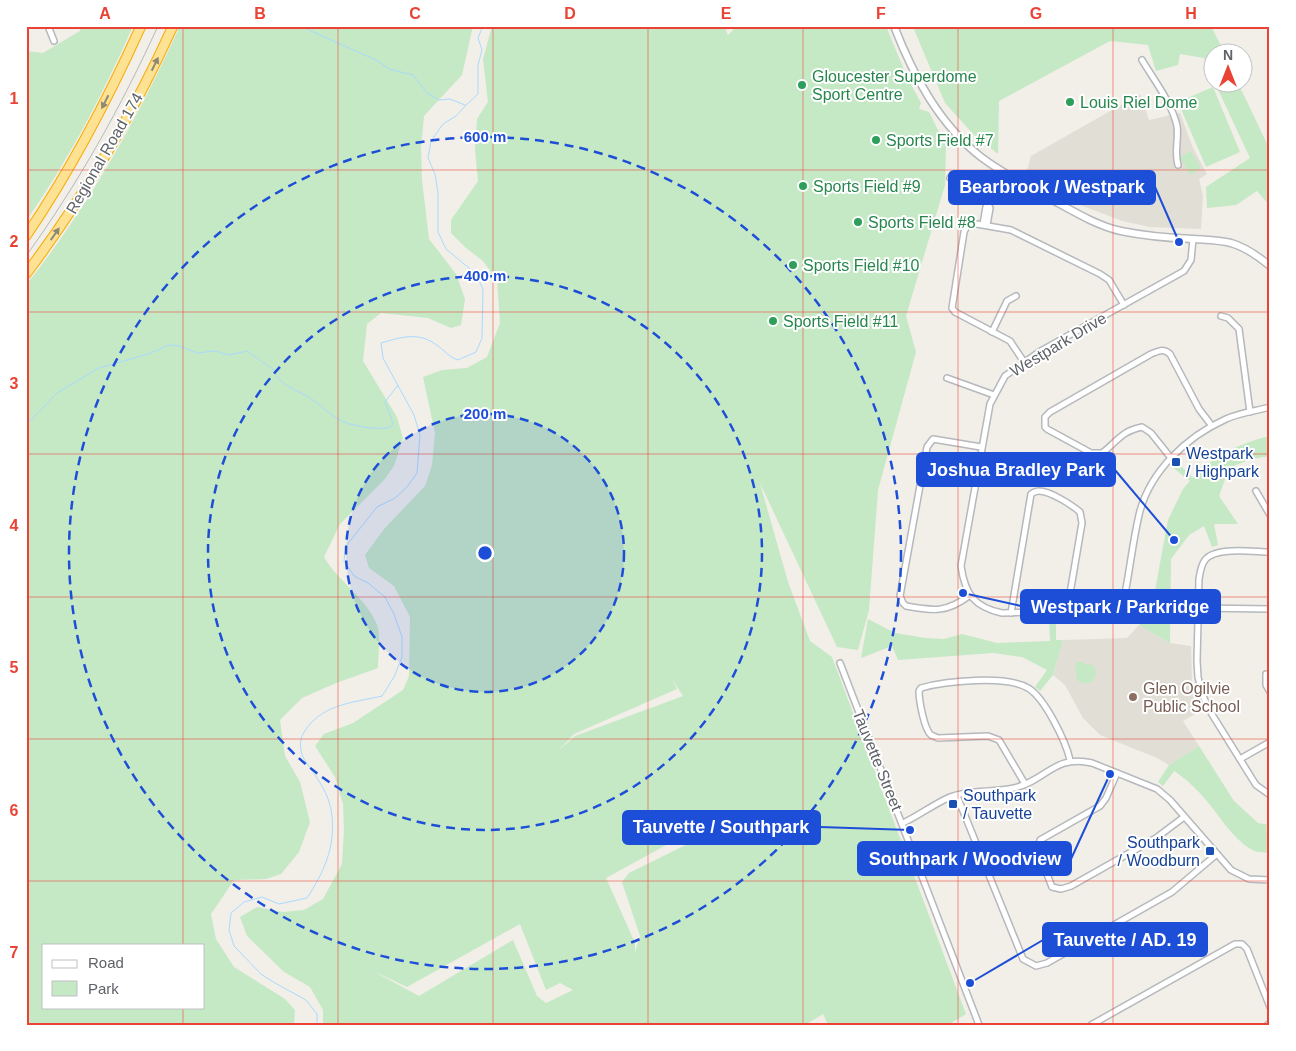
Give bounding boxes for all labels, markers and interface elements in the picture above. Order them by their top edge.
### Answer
text: A [99,5,111,22]
text: B [254,5,266,22]
text: C [409,5,421,22]
text: D [564,5,576,22]
text: E [721,5,732,22]
text: F [876,5,886,22]
text: G [1030,5,1042,22]
text: H [1185,5,1197,22]
north arrow [1204,42,1254,92]
text: N [1223,47,1233,63]
one-way arrow [151,57,159,71]
place label: Gloucester Superdome Sport Centre [812,68,977,103]
marker: Gloucester Superdome Sport Centre [796,79,808,91]
text: 1 [10,90,19,107]
street label: Regional Road 174 [63,90,146,217]
place label: Louis Riel Dome [1080,94,1197,111]
one-way arrow [101,95,109,109]
marker: Louis Riel Dome [1064,96,1076,108]
text: 600 m [464,128,506,145]
place label: Sports Field #7 [886,132,994,149]
marker: Sports Field #7 [870,134,882,146]
callout: Bearbrook / Westpark [949,171,1155,204]
text: Bearbrook / Westpark [959,177,1146,197]
place label: Sports Field #9 [813,178,921,195]
marker: Sports Field #9 [797,180,809,192]
place label: Sports Field #8 [868,214,976,231]
marker: Sports Field #8 [852,216,864,228]
one-way arrow [50,228,60,241]
text: 2 [10,233,19,250]
place label: Sports Field #10 [803,257,920,274]
marker: Sports Field #10 [787,259,799,271]
text: 400 m [464,267,506,284]
street label: Westpark Drive [1007,309,1109,380]
place label: Sports Field #11 [783,313,898,330]
marker: Sports Field #11 [767,315,779,327]
text: 3 [10,375,19,392]
text: 200 m [464,405,506,422]
place label: Westpark / Highpark [1186,445,1260,480]
callout: Joshua Bradley Park [917,453,1115,486]
marker: Westpark / Highpark [1170,456,1182,468]
text: Joshua Bradley Park [927,460,1106,480]
text: 4 [10,517,19,534]
centre of rings [476,544,494,562]
callout: Westpark / Parkridge [1021,590,1220,623]
text: Westpark / Parkridge [1031,597,1209,617]
text: 5 [10,659,19,676]
place label: Glen Ogilvie Public School [1143,680,1240,715]
marker: Glen Ogilvie Public School [1127,691,1139,703]
street label: Tauvette Street [849,707,906,814]
place label: Southpark / Tauvette [963,787,1037,822]
marker: Southpark / Tauvette [947,798,959,810]
text: 6 [10,802,19,819]
callout: Tauvette / Southpark [623,811,820,844]
text: Tauvette / Southpark [633,817,810,837]
place label: Southpark / Woodburn [1118,834,1201,869]
callout: Southpark / Woodview [858,842,1071,875]
marker: Southpark / Woodburn [1204,845,1216,857]
text: Southpark / Woodview [869,849,1062,869]
callout: Tauvette / AD. 19 [1043,923,1207,956]
text: Tauvette / AD. 19 [1053,930,1197,950]
text: 7 [10,944,19,961]
legend [42,944,205,1008]
text: Road [88,954,124,971]
text: Park [88,980,119,997]

